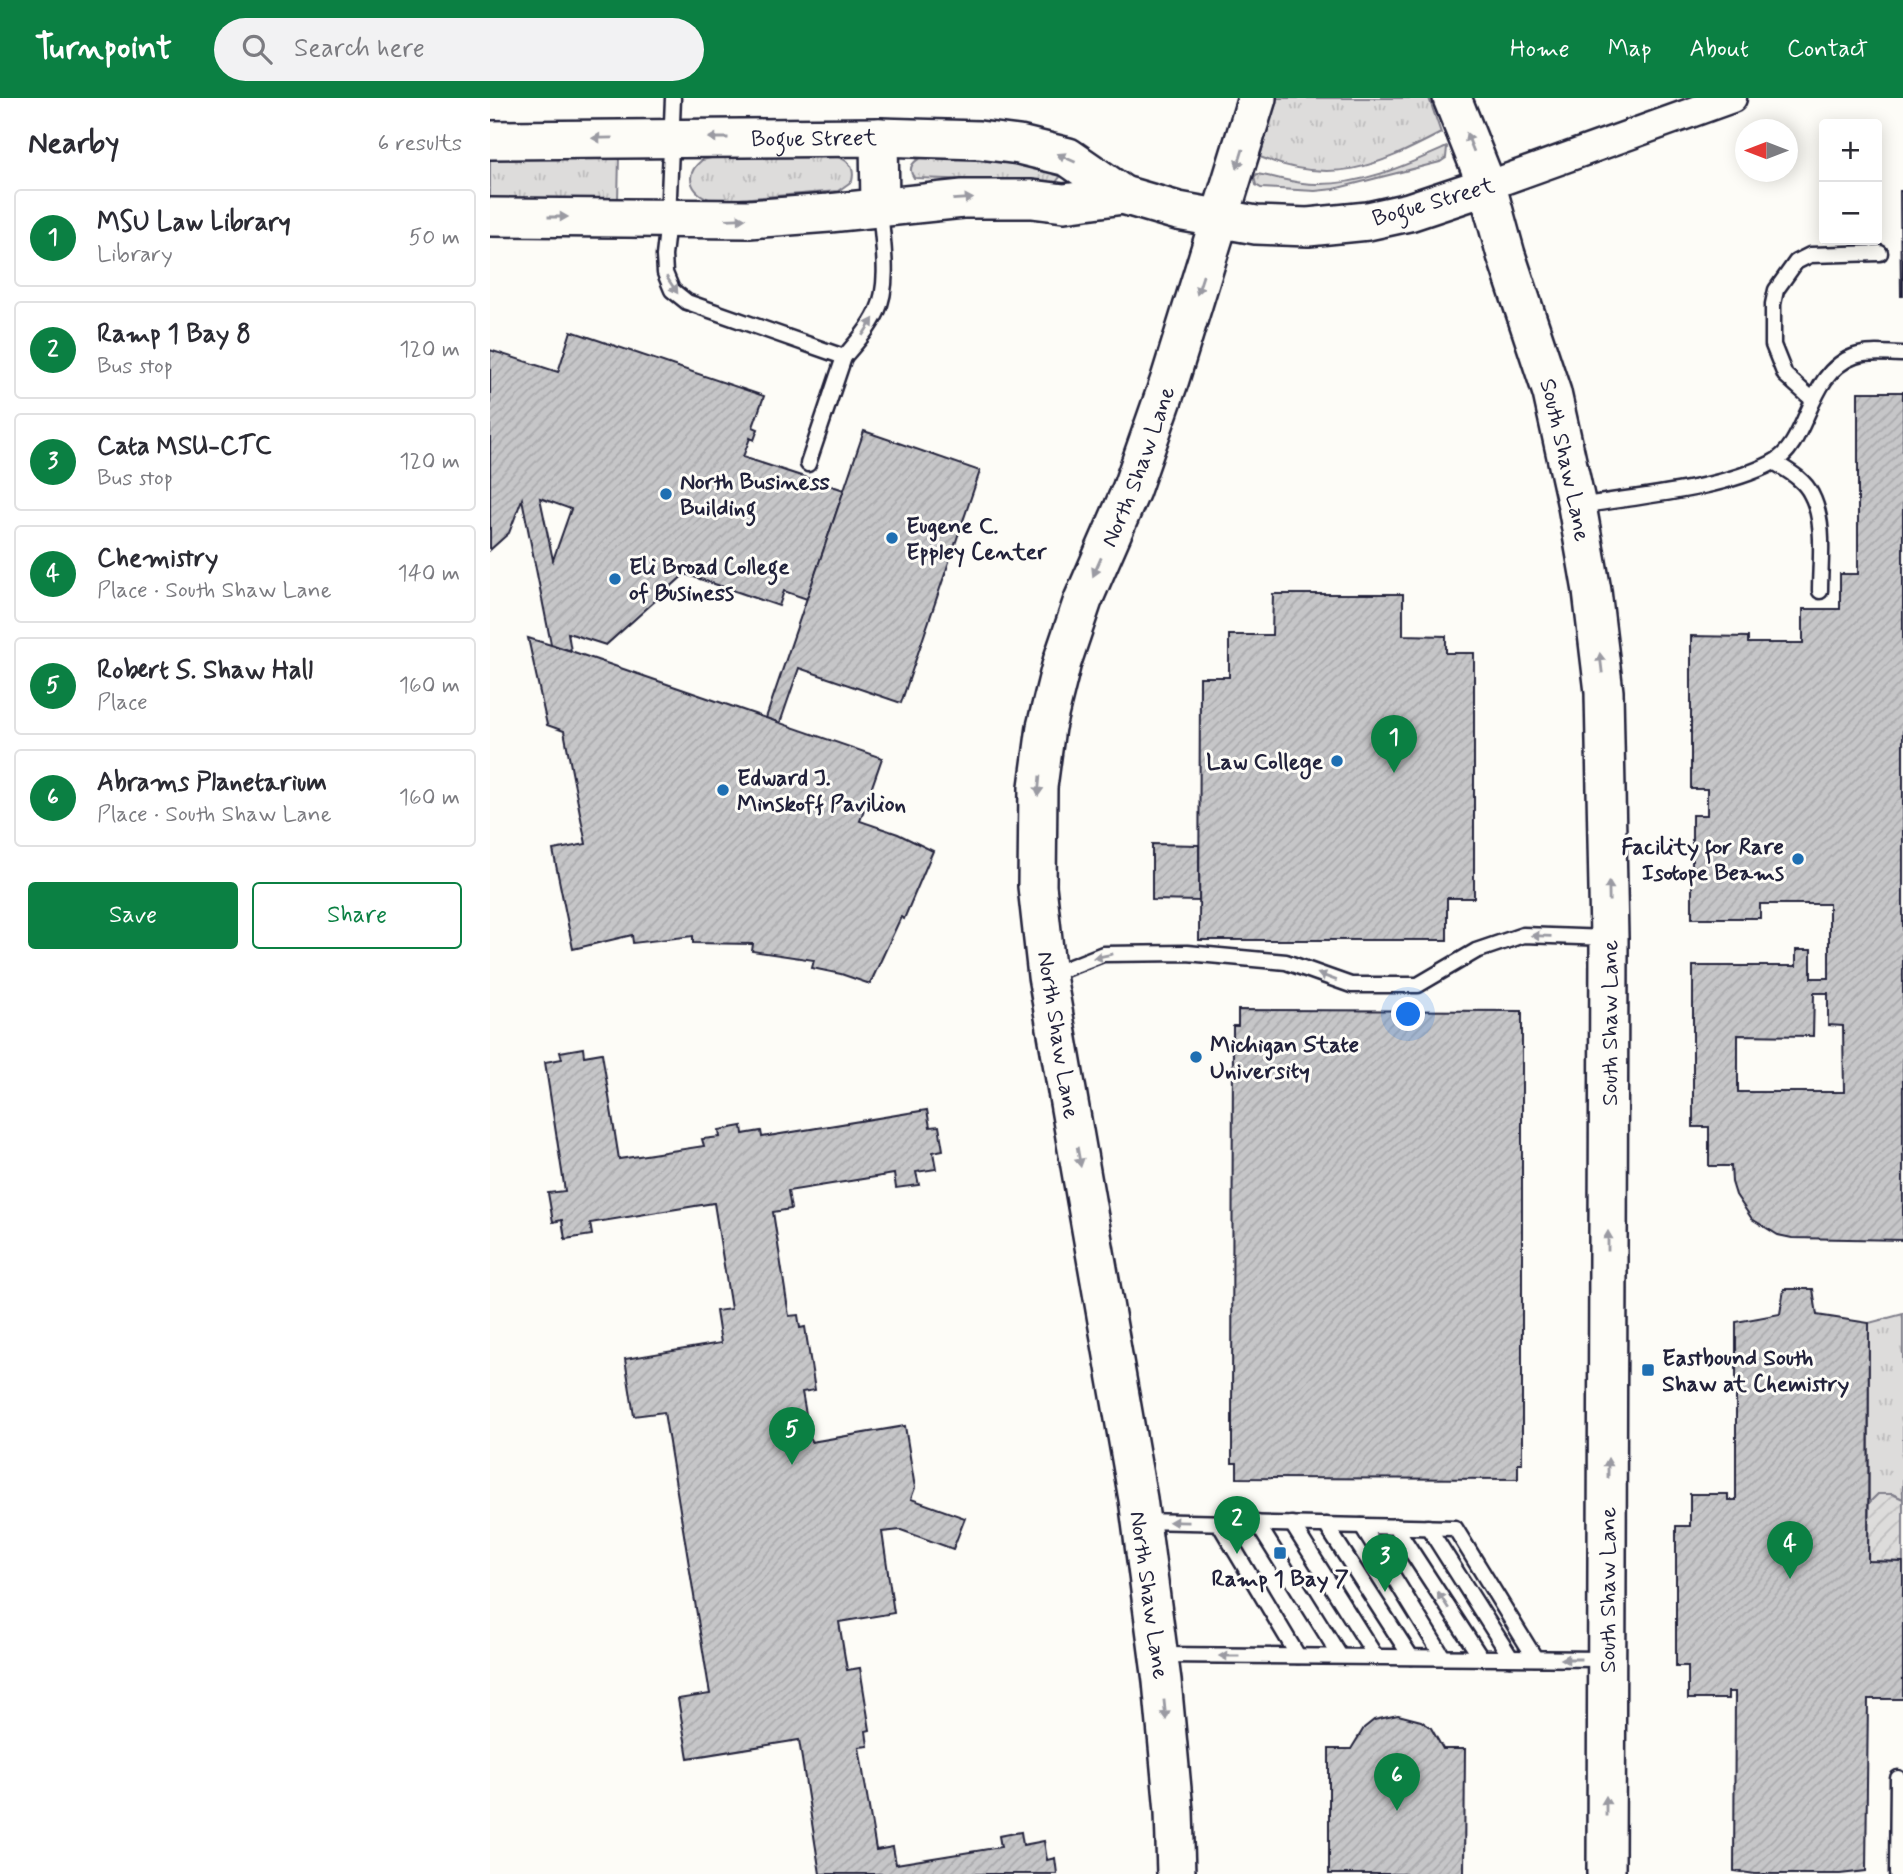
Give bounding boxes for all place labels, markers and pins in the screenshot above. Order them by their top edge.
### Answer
place label: North Business Building [680,468,831,527]
marker: North Business Building [658,486,674,502]
place label: Eugene C. Eppley Center [906,512,1048,568]
marker: Eugene C. Eppley Center [884,530,900,546]
place label: Eli Broad College of Business [629,553,790,609]
marker: Eli Broad College of Business [607,571,623,587]
pin: 1 [1371,715,1417,773]
place label: Law College [1206,748,1324,780]
marker: Law College [1329,753,1345,769]
place label: Edward J. Minskoff Pavilion [737,764,906,820]
marker: Edward J. Minskoff Pavilion [715,782,731,798]
place label: Facility for Rare Isotope Beams [1621,833,1784,889]
marker: Facility for Rare Isotope Beams [1790,851,1806,867]
place label: Michigan State University [1210,1031,1359,1087]
marker: Michigan State University [1188,1049,1204,1065]
place label: Eastbound South Shaw at Chemistry [1662,1344,1849,1400]
marker: Eastbound South Shaw at Chemistry [1640,1362,1656,1378]
pin: 5 [769,1407,815,1465]
pin: 2 [1214,1496,1260,1554]
pin: 4 [1767,1521,1813,1579]
pin: 3 [1362,1534,1408,1592]
marker: Ramp 1 Bay 7 [1272,1545,1288,1561]
place label: Ramp 1 Bay 7 [1211,1565,1349,1595]
pin: 6 [1374,1753,1420,1811]

